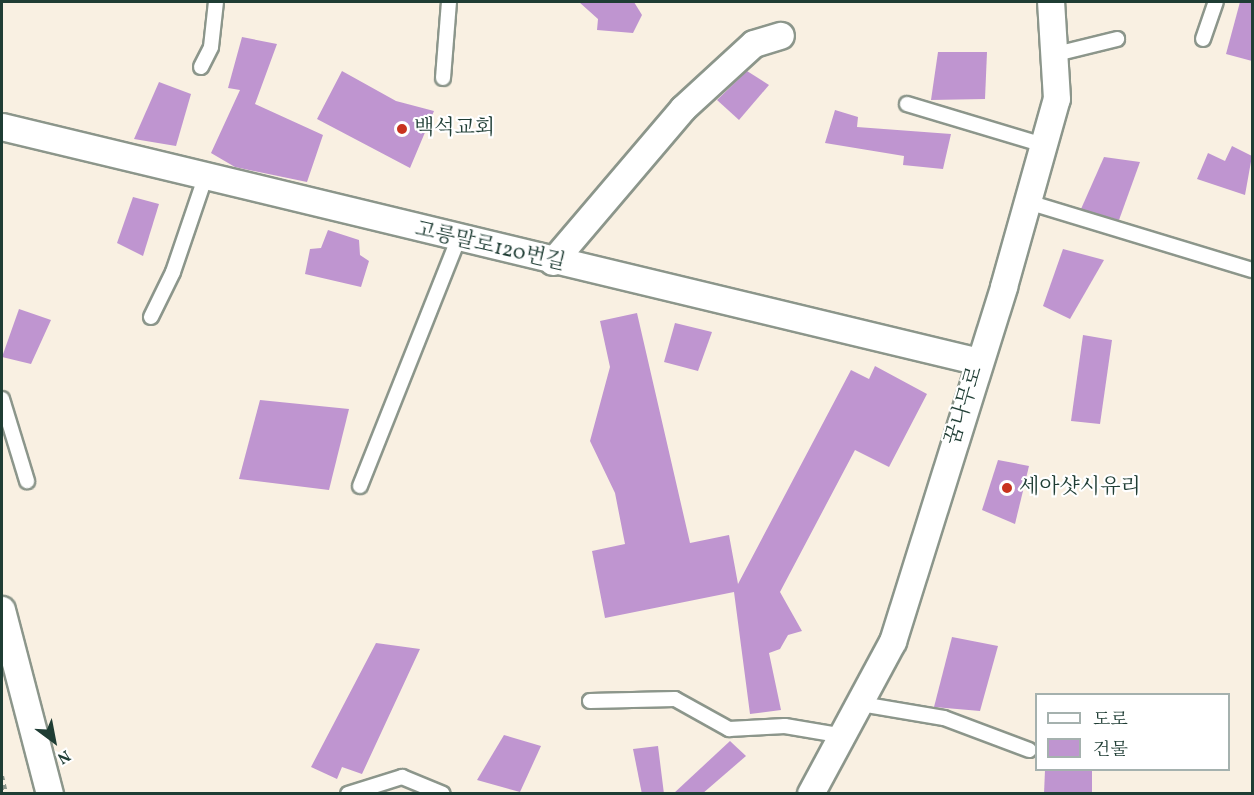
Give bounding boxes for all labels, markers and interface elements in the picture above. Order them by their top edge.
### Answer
place label: 백석교회 [414,116,495,142]
marker: 백석교회 [395,122,409,136]
street label: 고릉말로120번길 [412,217,568,277]
street label: 꿈나무로 [941,364,989,448]
place label: 세아샷시유리 [1019,475,1141,501]
marker: 세아샷시유리 [1000,481,1014,495]
legend [1035,693,1230,771]
text: 도로 [1093,708,1128,733]
north arrow [24,711,84,771]
text: 건물 [1093,738,1128,763]
text: N [53,744,74,769]

